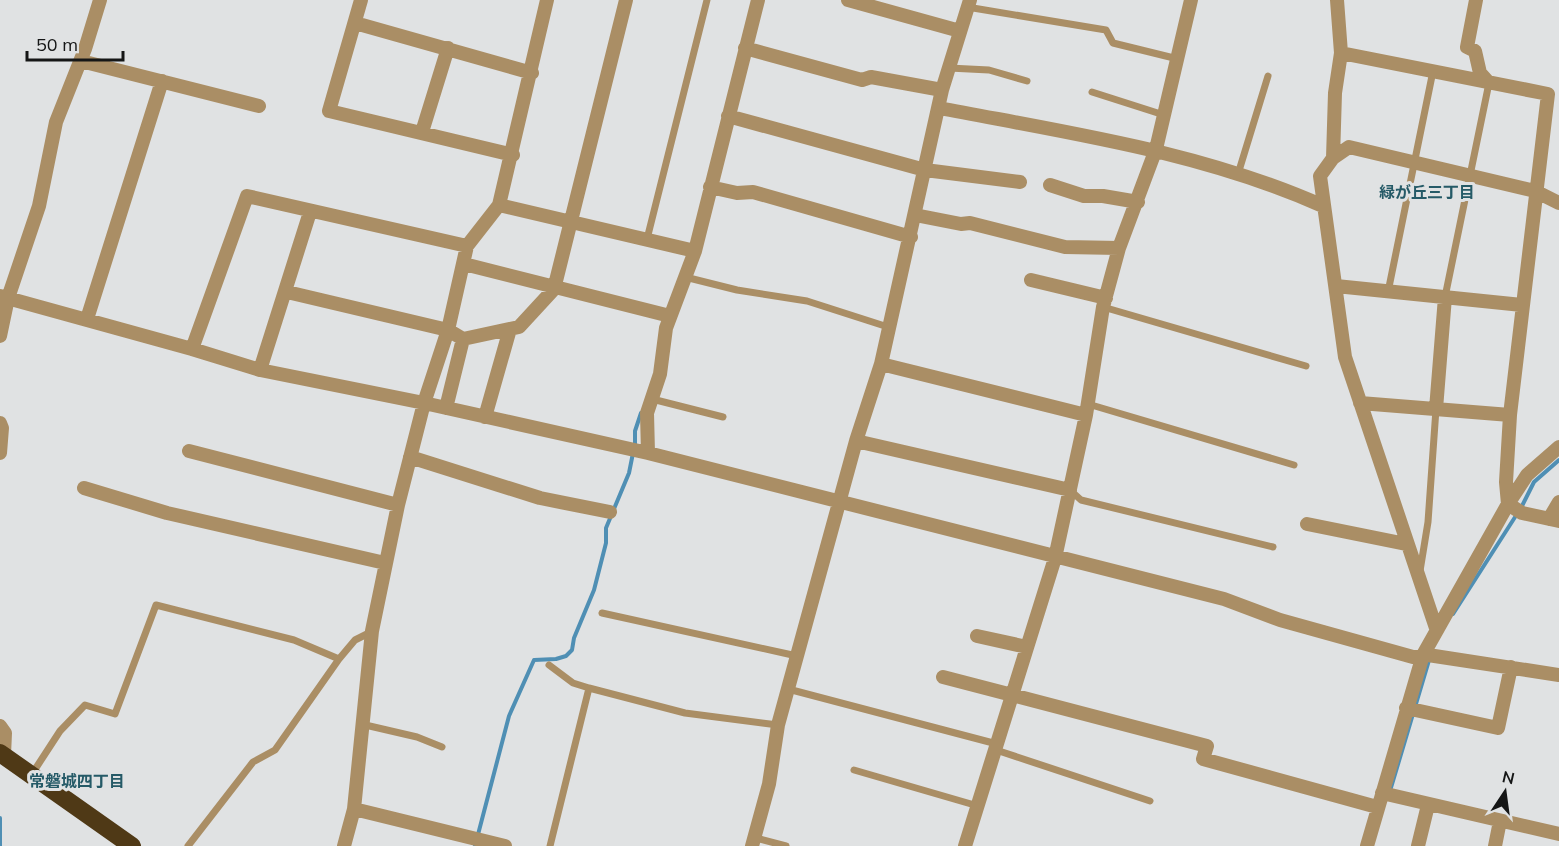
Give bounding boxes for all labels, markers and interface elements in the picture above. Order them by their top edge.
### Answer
scale bar [27,24,123,62]
text: 50 m [36,33,78,56]
district label: 緑が丘三丁目 [1379,182,1475,202]
north arrow [1475,762,1535,822]
text: N [1500,766,1517,788]
district label: 常磐城四丁目 [29,771,125,791]

